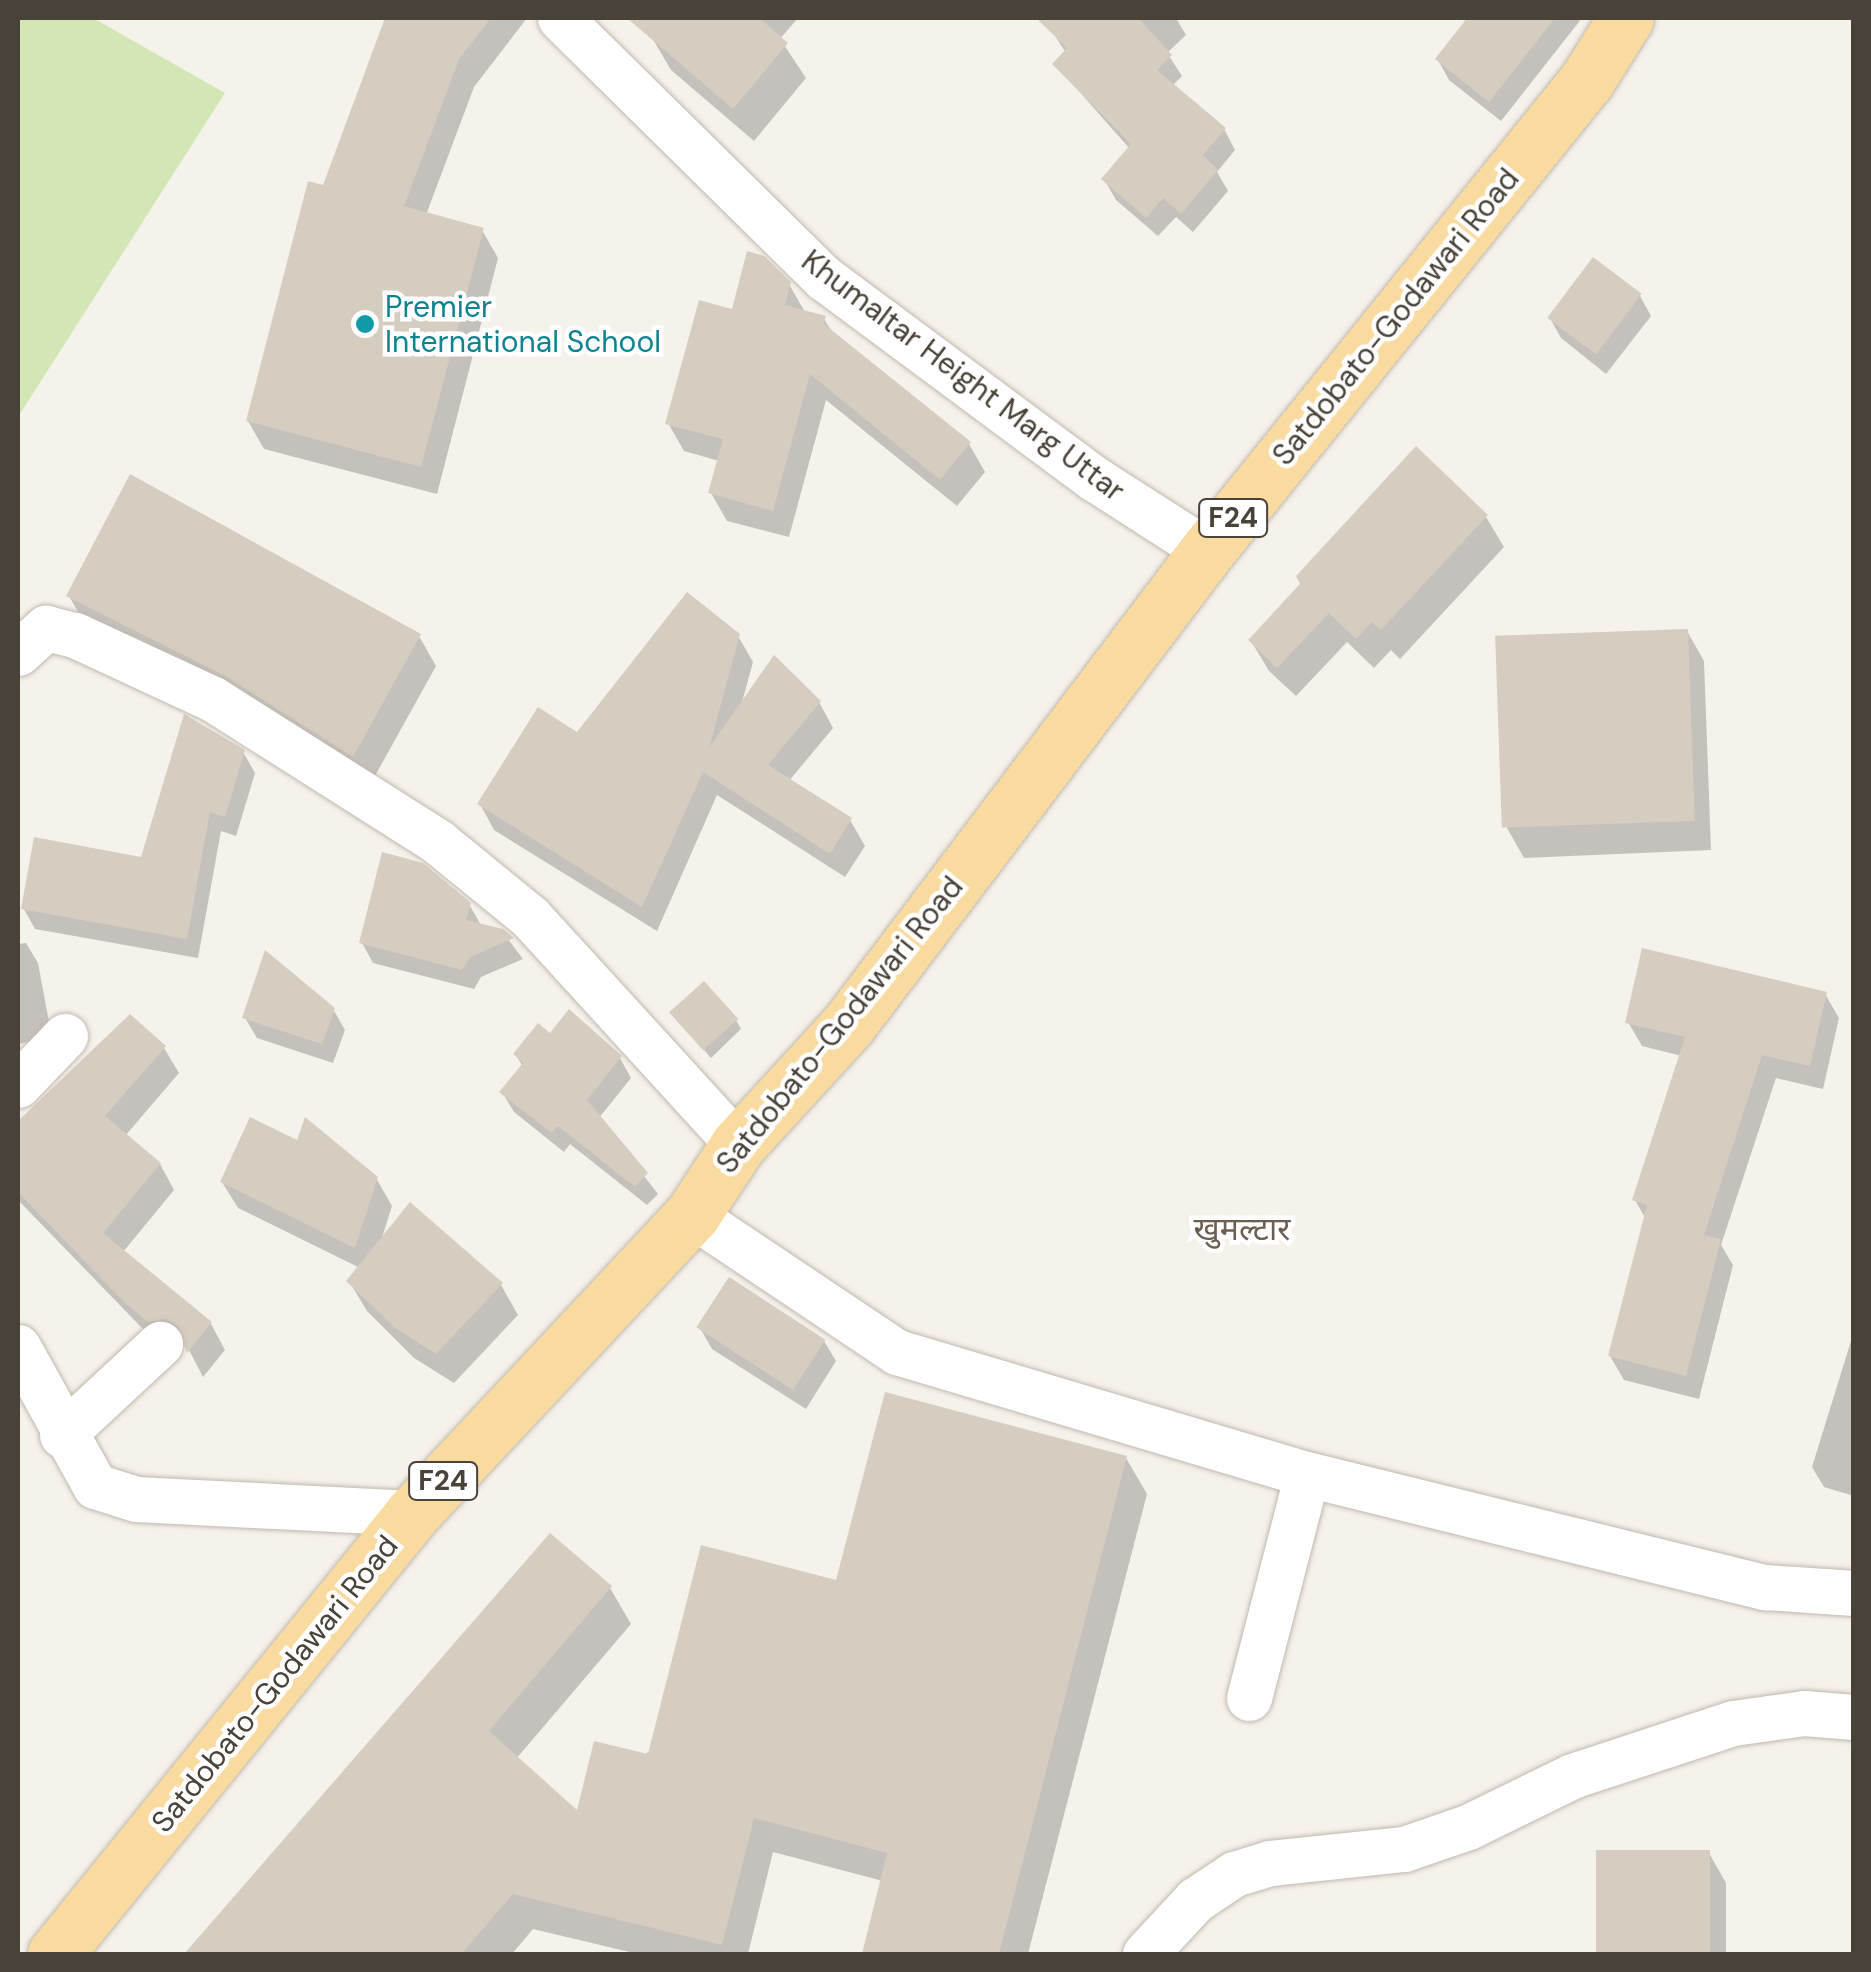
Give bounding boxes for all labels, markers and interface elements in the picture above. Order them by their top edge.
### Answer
street label: Satdobato-Godawari Road [1265,161,1527,473]
street label: Khumaltar Height Marg Uttar [794,243,1132,509]
place label: Premier International School [385,289,661,360]
marker: Premier International School [354,313,376,335]
road number: F24 [1198,495,1268,541]
street label: Satdobato-Godawari Road [709,869,971,1181]
district label: खुमल्टार [1194,1210,1290,1248]
road number: F24 [408,1458,478,1504]
street label: Satdobato-Godawari Road [144,1528,406,1840]

